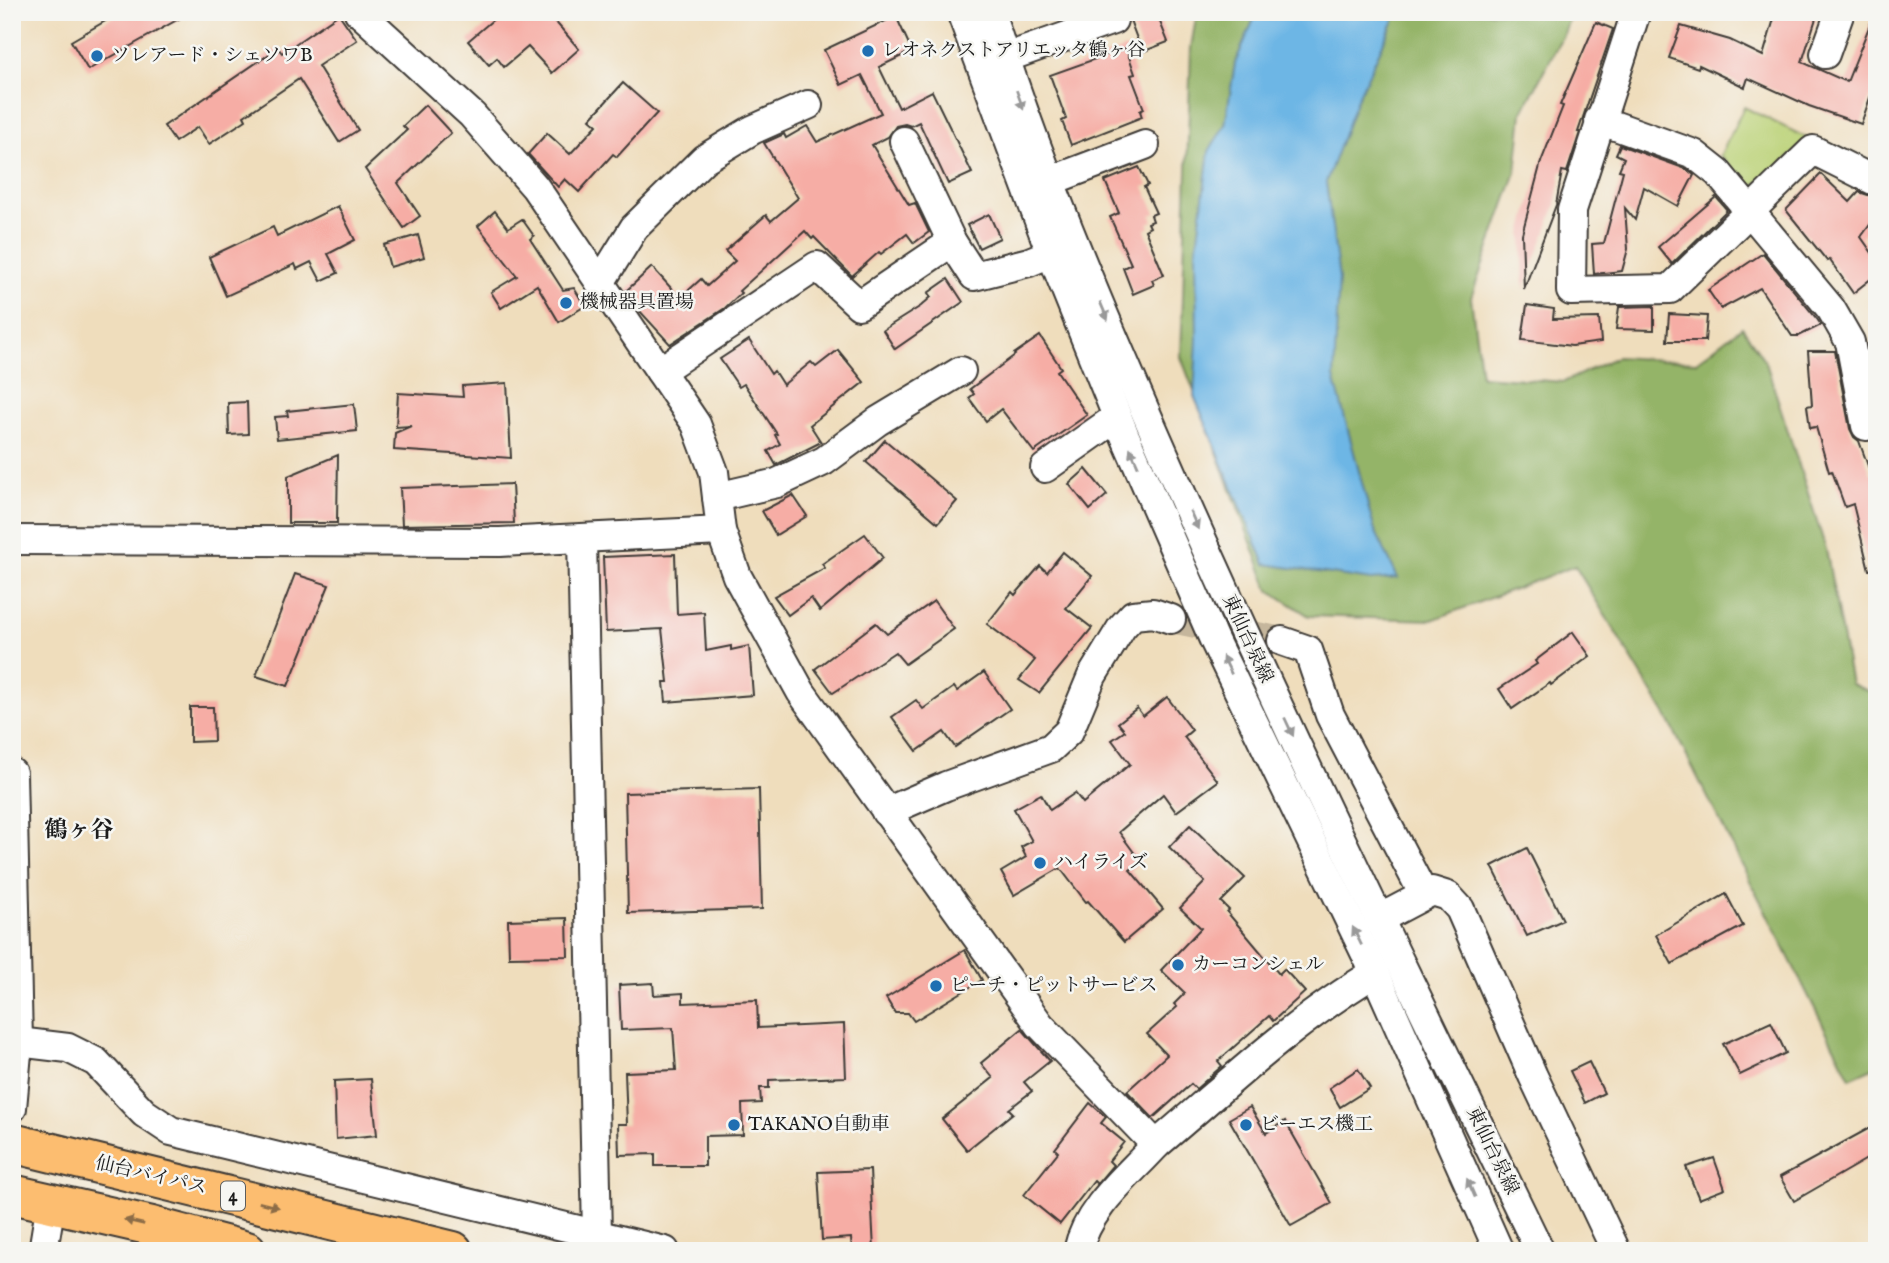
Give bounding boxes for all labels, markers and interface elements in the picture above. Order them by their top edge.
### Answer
place label: レオネクストアリエッタ鶴ヶ谷 [882,39,1146,63]
marker: レオネクストアリエッタ鶴ヶ谷 [860,43,876,59]
place label: ソレアード・シェソワB [111,44,313,68]
marker: ソレアード・シェソワB [89,48,105,64]
one-way arrow [1015,89,1026,110]
place label: 機械器具置場 [580,291,694,315]
marker: 機械器具置場 [558,295,574,311]
one-way arrow [1099,301,1110,322]
one-way arrow [1128,447,1139,468]
one-way arrow [1189,510,1200,531]
street label: 東仙台泉線 [1216,591,1278,687]
one-way arrow [1221,655,1232,675]
one-way arrow [1283,717,1294,737]
district label: 鶴ヶ谷 [45,816,114,845]
place label: ハイライズ [1054,851,1148,875]
marker: ハイライズ [1032,855,1048,871]
one-way arrow [1352,926,1363,946]
place label: カーコンシェル [1192,953,1324,977]
marker: カーコンシェル [1170,957,1186,973]
place label: ピーチ・ピットサービス [950,974,1157,998]
marker: ピーチ・ピットサービス [928,978,944,994]
street label: 東仙台泉線 [1460,1103,1524,1199]
place label: TAKANO自動車 [748,1113,890,1137]
place label: ビーエス機工 [1260,1113,1373,1137]
marker: TAKANO自動車 [726,1117,742,1133]
marker: ビーエス機工 [1238,1117,1254,1133]
street label: 仙台バイパス [93,1152,209,1200]
one-way arrow [1465,1178,1476,1199]
road number: 4 [221,1182,245,1210]
one-way arrow [258,1200,280,1211]
one-way arrow [123,1216,145,1227]

